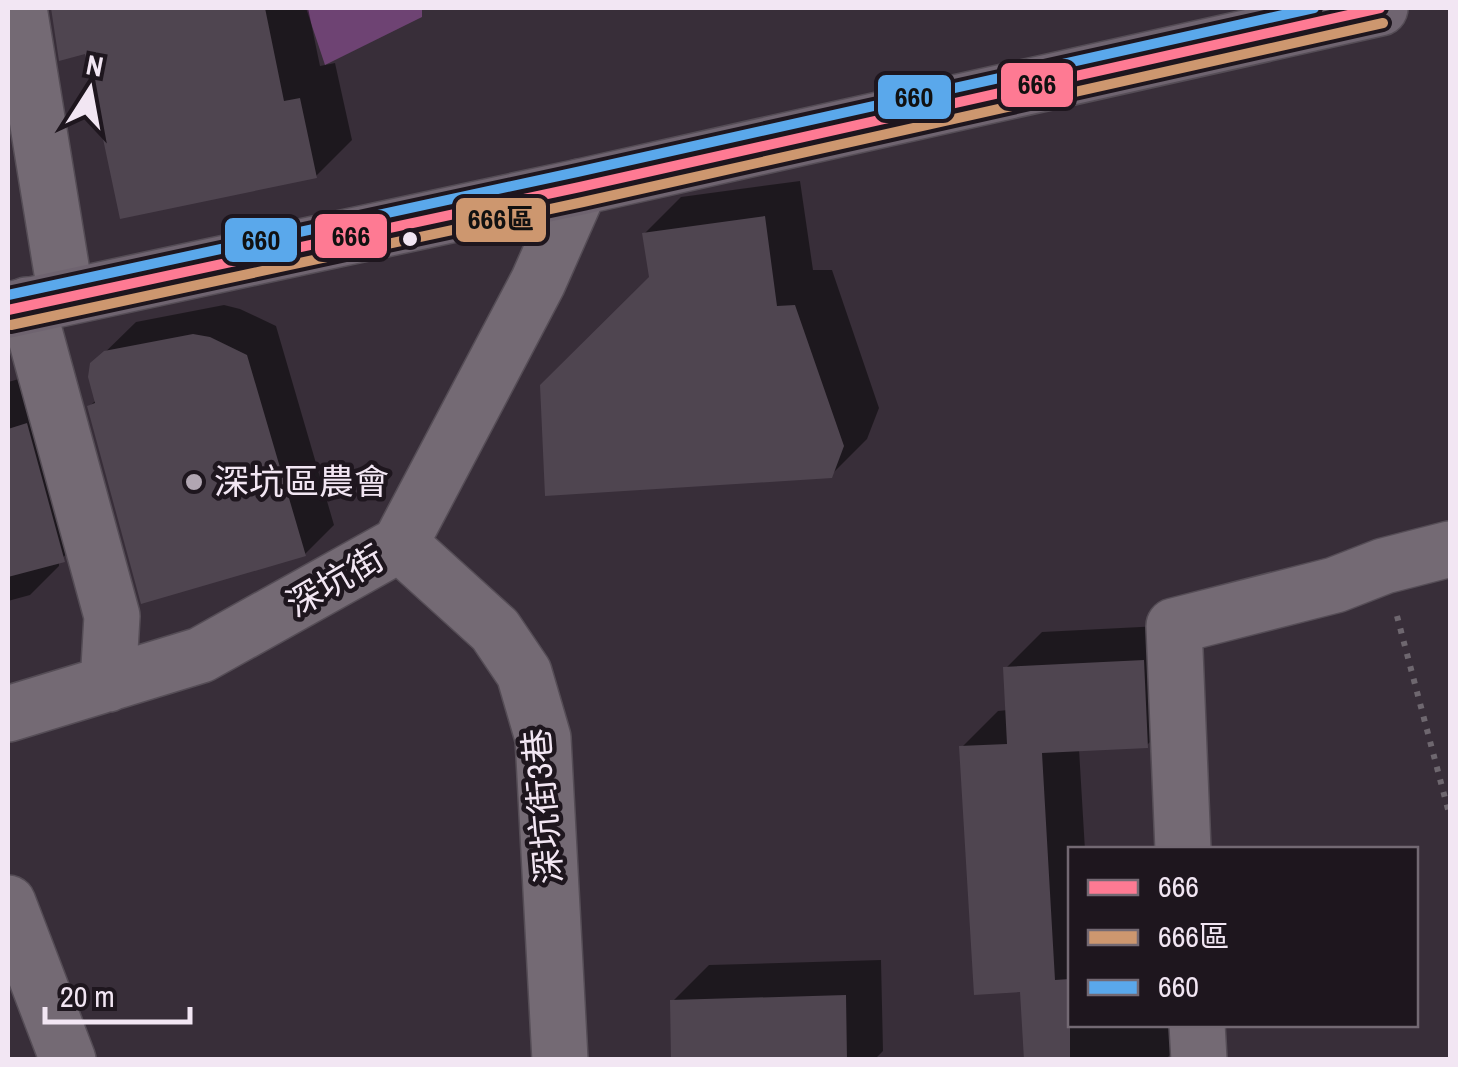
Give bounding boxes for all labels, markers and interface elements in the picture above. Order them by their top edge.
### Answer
north arrow [40,40,140,140]
text: N [83,45,107,86]
line badge: 666 [999,61,1075,109]
text: 666 [1018,65,1056,103]
line badge: 660 [876,73,953,121]
text: 660 [895,78,933,116]
line badge: 666區 [454,196,548,244]
text: 666區 [468,200,534,238]
line badge: 666 [313,212,389,260]
line badge: 660 [223,216,299,264]
text: 666 [332,217,370,255]
text: 660 [242,221,280,259]
unlabelled marker [400,229,420,249]
place label: 深坑區農會 [214,458,389,505]
marker: 深坑區農會 [183,471,205,493]
street label: 深坑街 [278,534,392,627]
street label: 深坑街3巷 [512,726,573,886]
legend [1068,847,1418,1027]
text: 666 [1158,866,1199,906]
text: 666區 [1158,916,1229,956]
scale bar [45,962,190,1024]
text: 660 [1158,966,1199,1006]
text: 20 m [60,976,115,1016]

